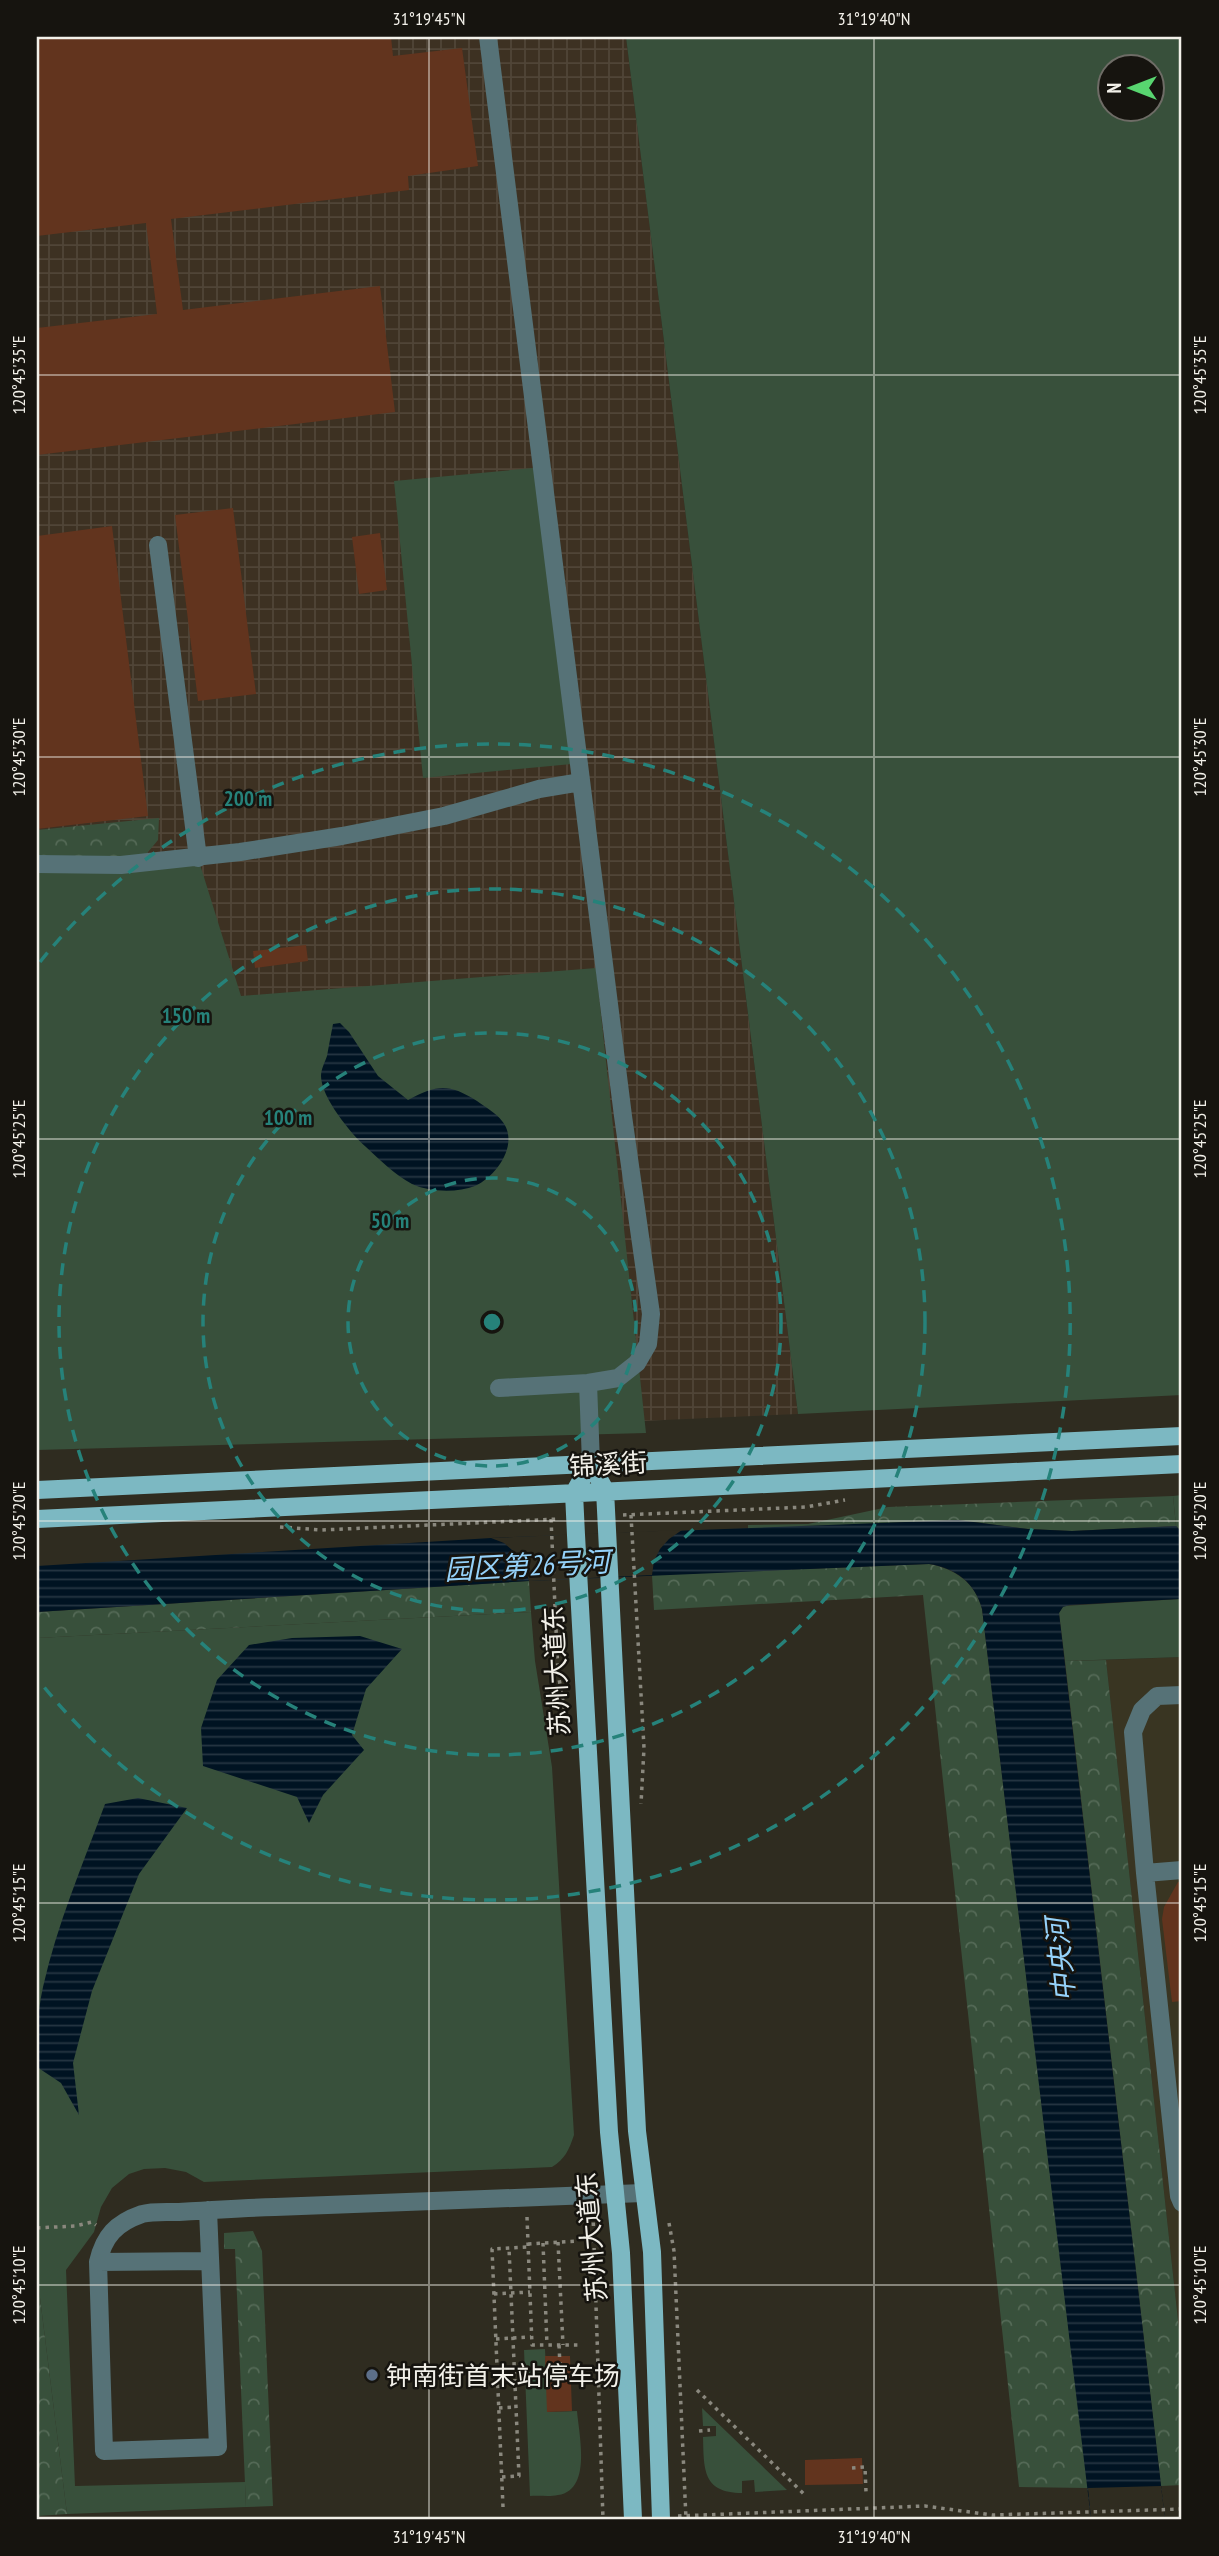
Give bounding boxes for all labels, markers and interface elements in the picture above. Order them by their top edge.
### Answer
text: 31°19'45"N [393,7,465,30]
text: 31°19'40"N [838,7,910,30]
north arrow [1096,52,1166,122]
text: N [1102,83,1126,93]
text: 120°45'35"E [7,336,30,414]
text: 120°45'35"E [1188,336,1211,414]
text: 120°45'30"E [7,718,30,796]
text: 120°45'30"E [1188,718,1211,796]
text: 200 m [224,785,272,812]
text: 150 m [162,1002,210,1029]
text: 120°45'25"E [7,1100,30,1178]
text: 120°45'25"E [1188,1100,1211,1178]
text: 100 m [264,1104,312,1131]
text: 50 m [371,1207,409,1234]
centre of rings [480,1310,504,1334]
street label: 锦溪街 [568,1445,648,1483]
text: 120°45'20"E [7,1482,30,1560]
text: 120°45'20"E [1188,1482,1211,1560]
water label: 园区第26号河 [444,1542,615,1588]
street label: 苏州大道东 [536,1605,576,1737]
text: 120°45'15"E [7,1864,30,1942]
text: 120°45'15"E [1188,1864,1211,1942]
water label: 中央河 [1037,1911,1083,2004]
street label: 苏州大道东 [569,2171,613,2303]
text: 120°45'10"E [7,2246,30,2324]
text: 120°45'10"E [1188,2246,1211,2324]
place label: 钟南街首末站停车场 [386,2359,620,2392]
marker: 钟南街首末站停车场 [364,2367,380,2383]
text: 31°19'45"N [393,2525,465,2548]
text: 31°19'40"N [838,2525,910,2548]

